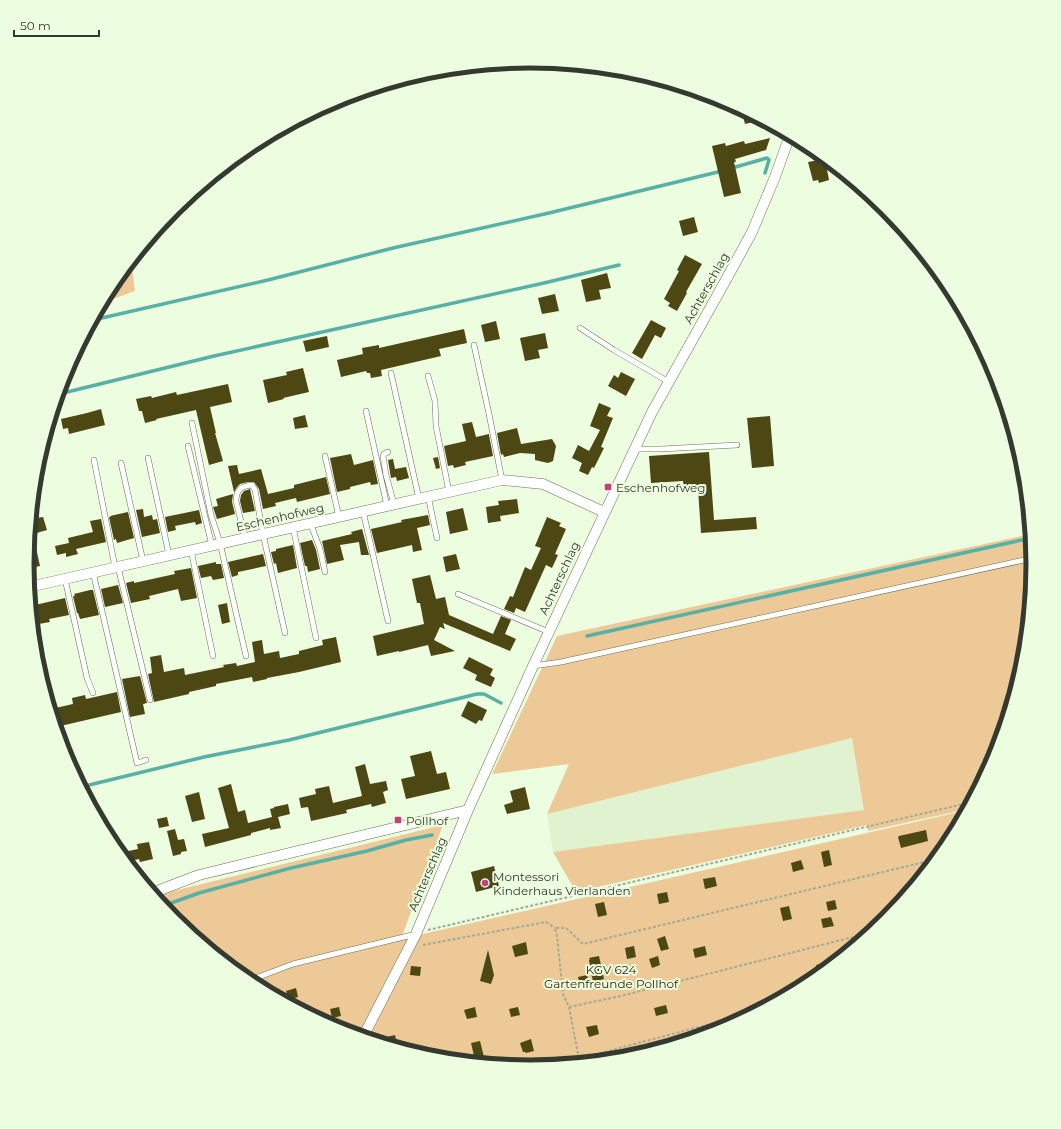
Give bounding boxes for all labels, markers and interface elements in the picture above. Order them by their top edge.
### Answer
scale bar [14,12,99,38]
text: 50 m [20,18,51,33]
street label: Achterschlag [680,250,732,326]
place label: Eschenhofweg [616,480,706,495]
marker: Eschenhofweg [603,482,613,492]
street label: Eschenhofweg [235,500,325,534]
street label: Achterschlag [535,539,583,617]
place label: Pollhof [406,813,449,828]
marker: Pollhof [393,815,403,825]
street label: Achterschlag [405,835,449,913]
place label: Montessori Kinderhaus Vierlanden [493,869,631,898]
marker: Montessori Kinderhaus Vierlanden [480,878,490,888]
park label: KGV 624 Gartenfreunde Pollhof [544,962,679,991]

